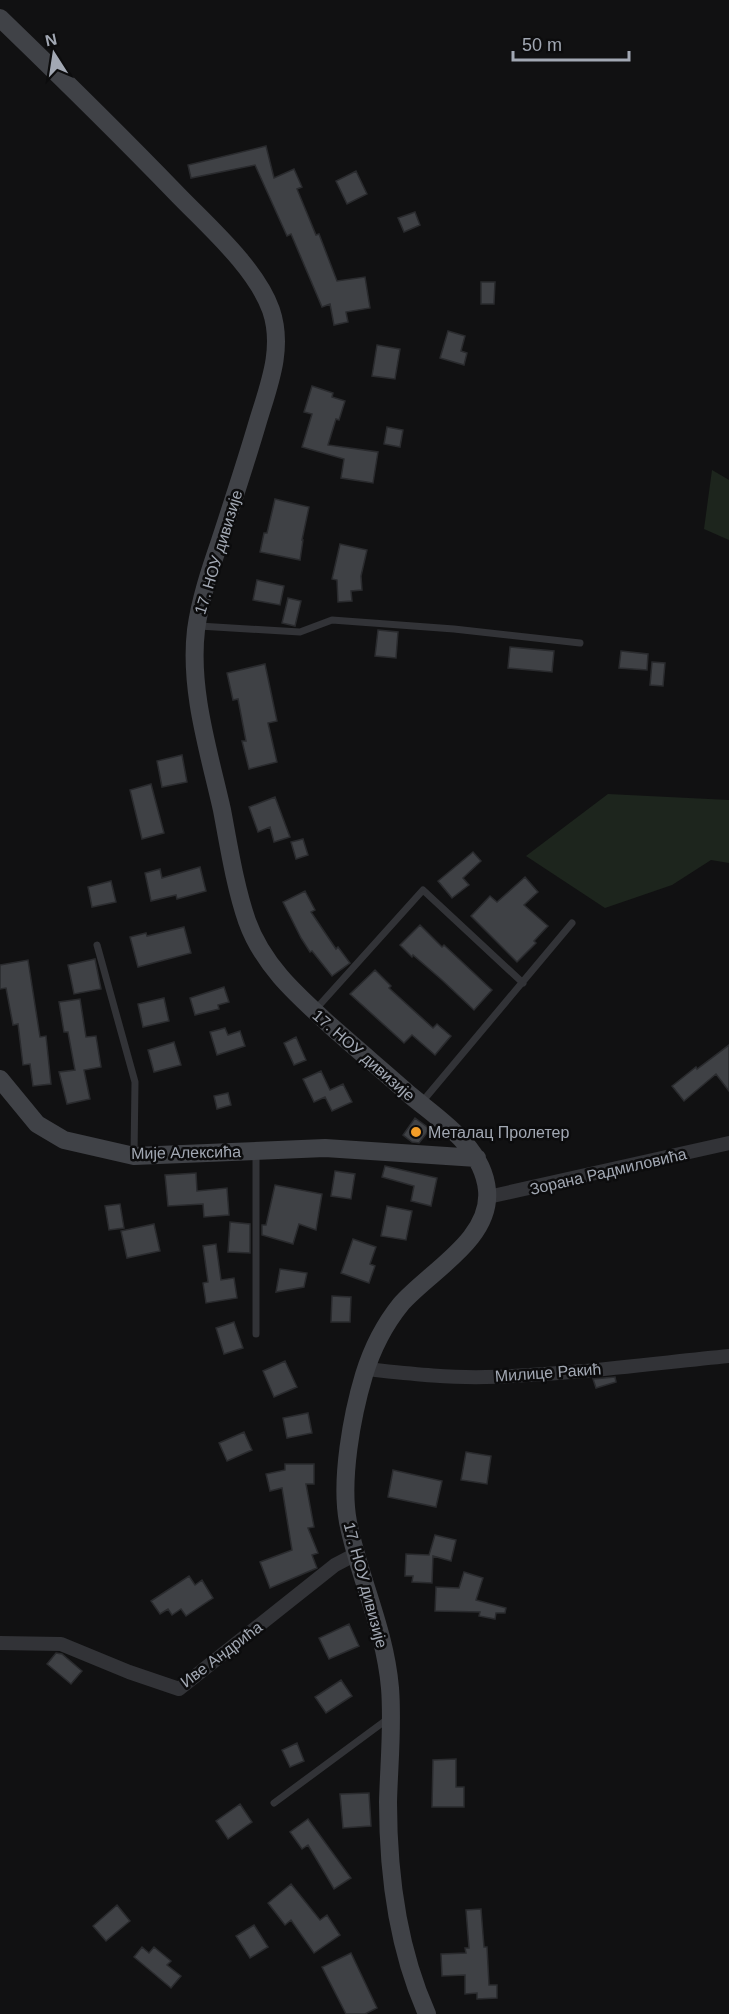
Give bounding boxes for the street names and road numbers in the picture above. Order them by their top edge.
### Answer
street label: 17. НОУ дивизије [191,488,246,616]
street label: 17. НОУ дивизије [309,1007,418,1104]
street label: Мије Алексића [131,1143,241,1162]
street label: Зорана Радмиловића [528,1145,688,1198]
street label: Милице Ракић [494,1360,602,1385]
street label: 17. НОУ дивизије [341,1520,390,1650]
street label: Иве Андрића [177,1618,265,1691]

